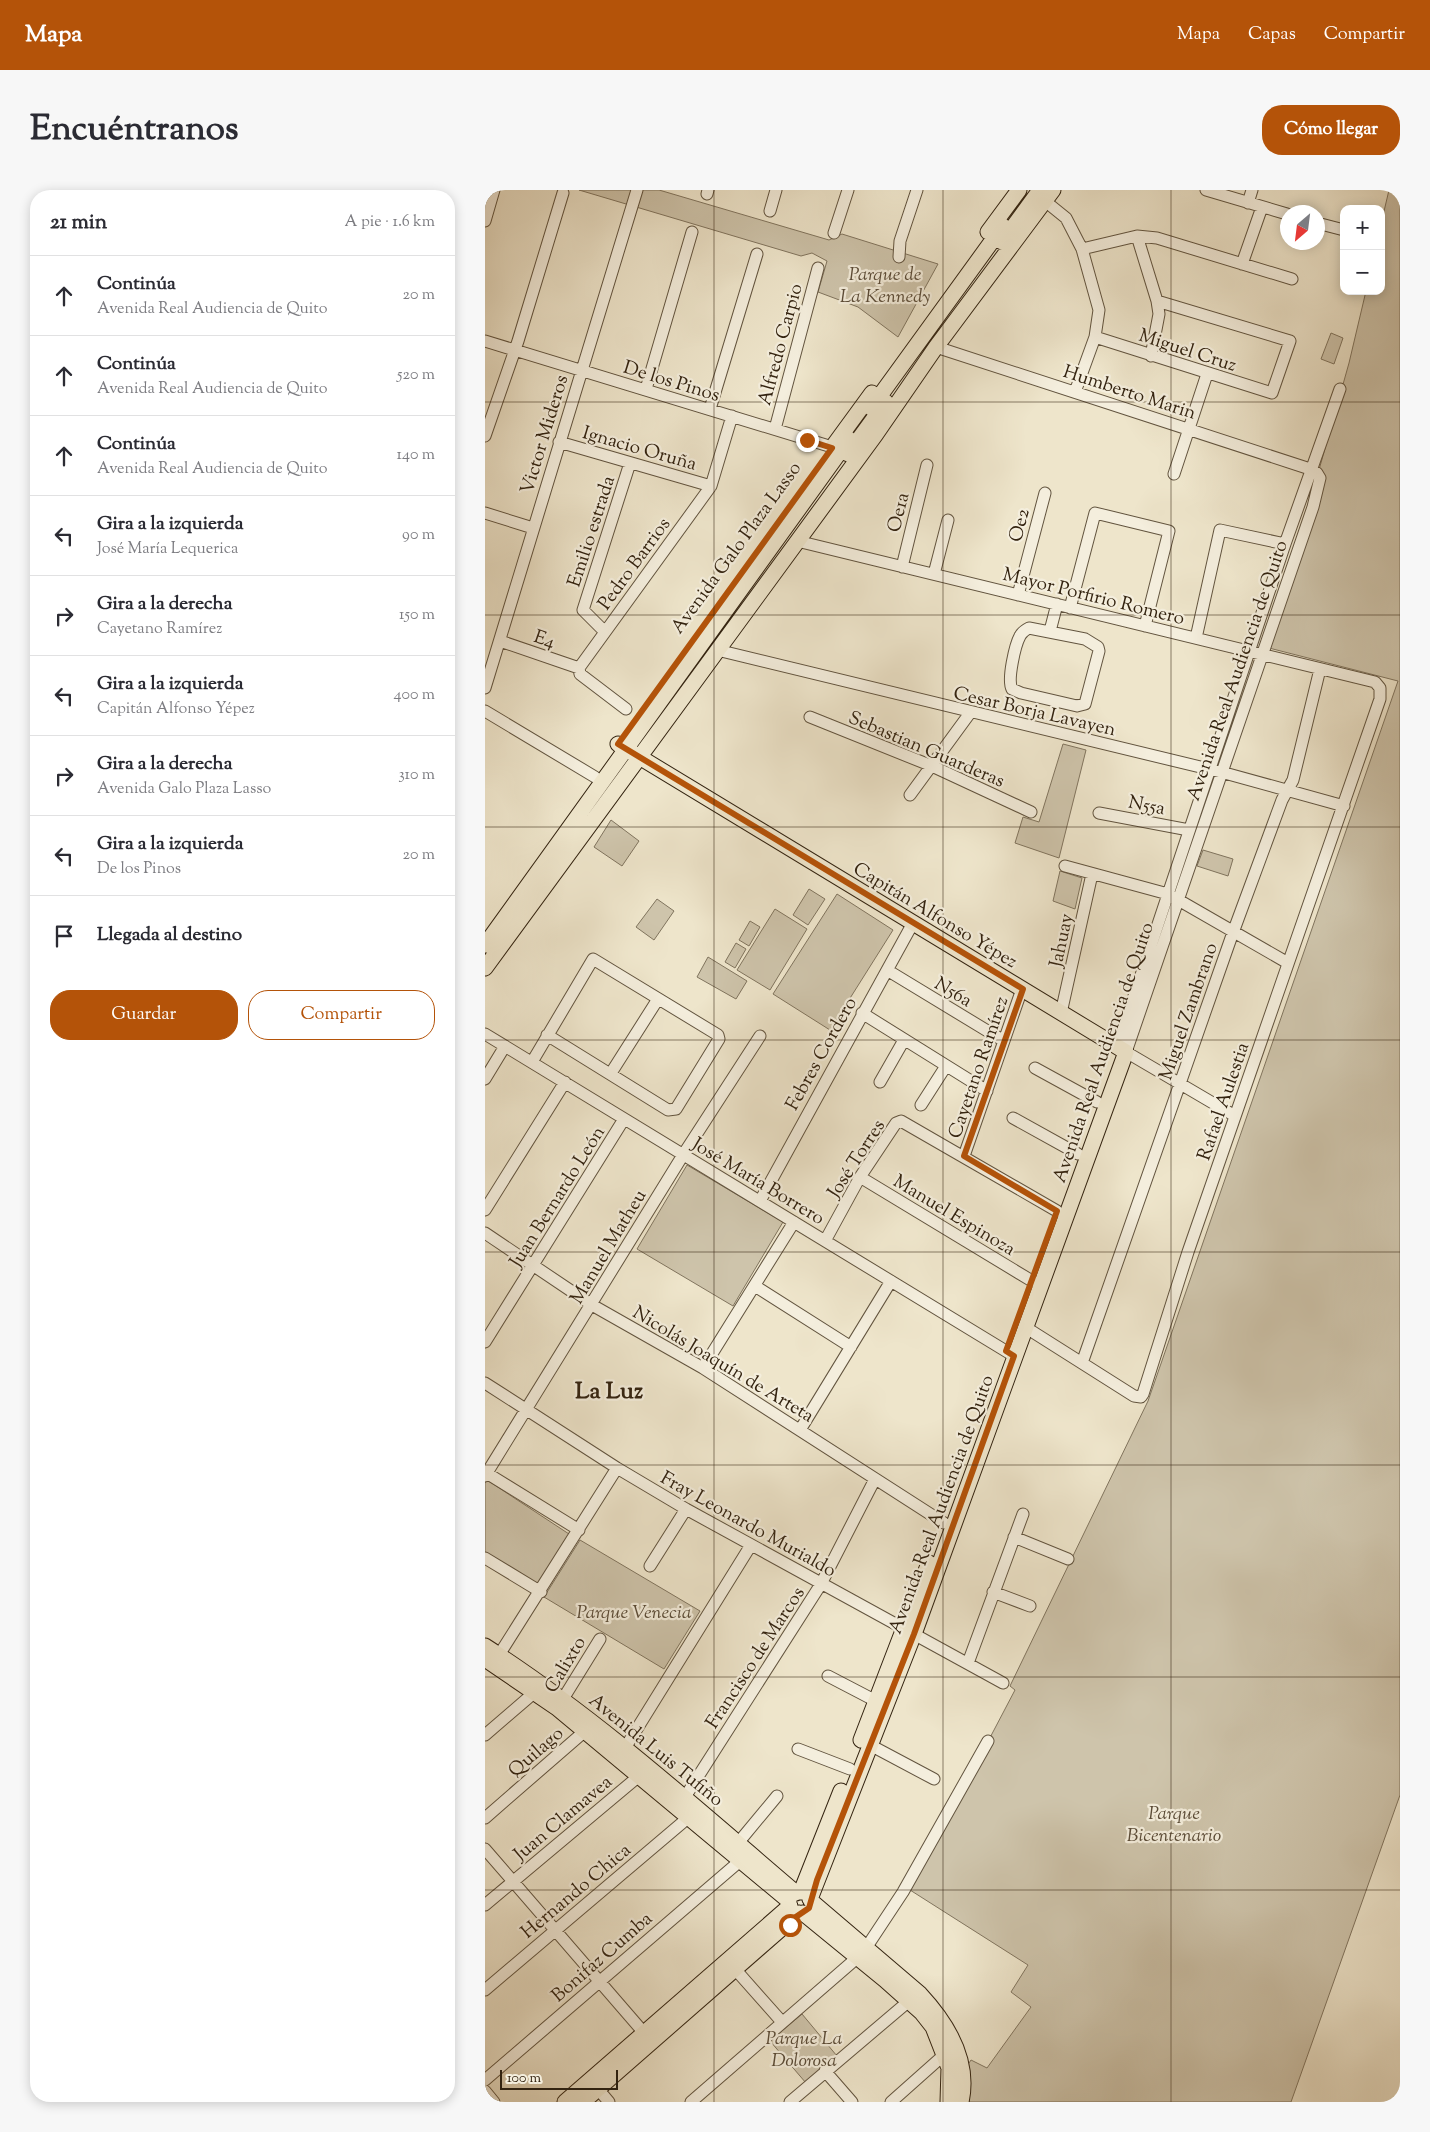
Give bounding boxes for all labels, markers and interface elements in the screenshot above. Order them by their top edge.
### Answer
text: Mapa [25,18,82,52]
text: Mapa [1177,22,1220,48]
text: Capas [1248,22,1296,48]
text: Compartir [1324,22,1405,48]
text: Encuéntranos [30,105,239,156]
button: Cómo llegar [1262,105,1400,155]
north arrow [1280,205,1325,250]
map controls [1340,205,1385,295]
button: + [1340,205,1385,250]
text: 21 min [50,208,107,238]
text: A pie · 1.6 km [344,211,435,234]
button: − [1340,250,1385,295]
park label: Parque de La Kennedy [840,262,930,311]
text: Continúa [97,271,176,298]
street label: Alfredo Carpio [752,281,811,409]
icon: ahead [50,282,78,310]
text: 20 m [402,284,435,307]
text: Avenida Real Audiencia de Quito [97,298,328,321]
street label: Miguel Cruz [1135,323,1240,380]
text: Continúa [97,351,176,378]
street label: De los Pinos [620,355,723,410]
street label: Humberto Marin [1059,359,1199,428]
icon: ahead [50,362,78,390]
text: 520 m [397,364,435,387]
street label: Victor Mideros [514,372,576,498]
text: Avenida Real Audiencia de Quito [97,378,328,401]
street label: Ignacio Oruña [579,420,700,479]
route end [796,429,819,452]
text: Continúa [97,431,176,458]
icon: ahead [50,442,78,470]
text: 140 m [397,444,435,467]
street label: Avenida Galo Plaza Lasso [665,457,809,640]
text: Avenida Real Audiencia de Quito [97,458,328,481]
street label: Emilio estrada [562,472,623,591]
street label: Oe1a [881,490,917,535]
street label: Oe2 [1003,506,1038,545]
text: Gira a la izquierda [97,511,243,538]
street label: Pedro Barrios [592,513,678,616]
icon: left [50,522,78,550]
text: 90 m [402,524,435,547]
street label: Avenida Real Audiencia de Quito [1181,537,1296,805]
text: José María Lequerica [97,538,238,561]
street label: Mayor Porfirio Romero [1000,562,1187,633]
text: Gira a la derecha [97,591,232,618]
icon: right [50,602,78,630]
text: 150 m [399,604,435,627]
text: Cayetano Ramírez [97,618,222,641]
street label: E4 [530,624,559,657]
text: Gira a la izquierda [97,671,243,698]
street label: Cesar Borja Lavayen [951,681,1118,744]
icon: left [50,682,78,710]
text: 400 m [394,684,435,707]
text: Capitán Alfonso Yépez [97,698,255,721]
street label: Sebastian Guarderas [844,705,1008,795]
text: Gira a la derecha [97,751,232,778]
icon: right [50,762,78,790]
text: 310 m [398,764,435,787]
text: Avenida Galo Plaza Lasso [97,778,271,801]
street label: N55a [1126,790,1167,823]
text: Gira a la izquierda [97,831,243,858]
icon: left [50,842,78,870]
text: 20 m [402,844,435,867]
street label: Capitán Alfonso Yépez [847,856,1022,976]
text: De los Pinos [97,858,181,881]
street label: Jahuay [1043,911,1081,971]
street label: Avenida Real Audiencia de Quito [1047,919,1162,1187]
icon: arrive [50,922,78,950]
text: Llegada al destino [97,922,242,949]
street label: Miguel Zambrano [1153,939,1226,1084]
street label: N56a [929,971,977,1015]
button: Guardar [50,990,238,1040]
button: Compartir [248,990,435,1040]
street label: Febres Cordero [780,993,865,1116]
street label: Cayetano Ramírez [942,993,1016,1143]
street label: Rafael Aulestia [1192,1039,1257,1165]
street label: José Torres [821,1115,893,1205]
street label: Juan Bernardo León [503,1121,613,1274]
street label: José María Borrero [685,1131,829,1232]
street label: Manuel Espinoza [887,1169,1020,1264]
street label: Manuel Matheu [564,1185,654,1310]
street label: Nicolás Joaquín de Arteta [627,1300,819,1430]
street label: Avenida Real Audiencia de Quito [883,1372,1002,1638]
district label: La Luz [575,1375,643,1409]
street label: Fray Leonardo Murialdo [655,1466,841,1585]
street label: Francisco de Marcos [700,1582,812,1735]
park label: Parque Venecia [576,1600,692,1627]
street label: Calixto [539,1632,594,1699]
street label: Avenida Luis Tufiño [582,1688,729,1814]
street label: Quilago [503,1721,570,1785]
street label: Juan Clamavea [508,1770,619,1869]
park label: Parque Bicentenario [1127,1801,1221,1850]
street label: Hernando Chica [516,1838,638,1946]
street label: Bonifaz Cumba [546,1906,659,2009]
route start [779,1914,802,1937]
park label: Parque La Dolorosa [766,2026,843,2075]
scale bar [500,2067,617,2090]
text: 100 m [507,2069,541,2089]

